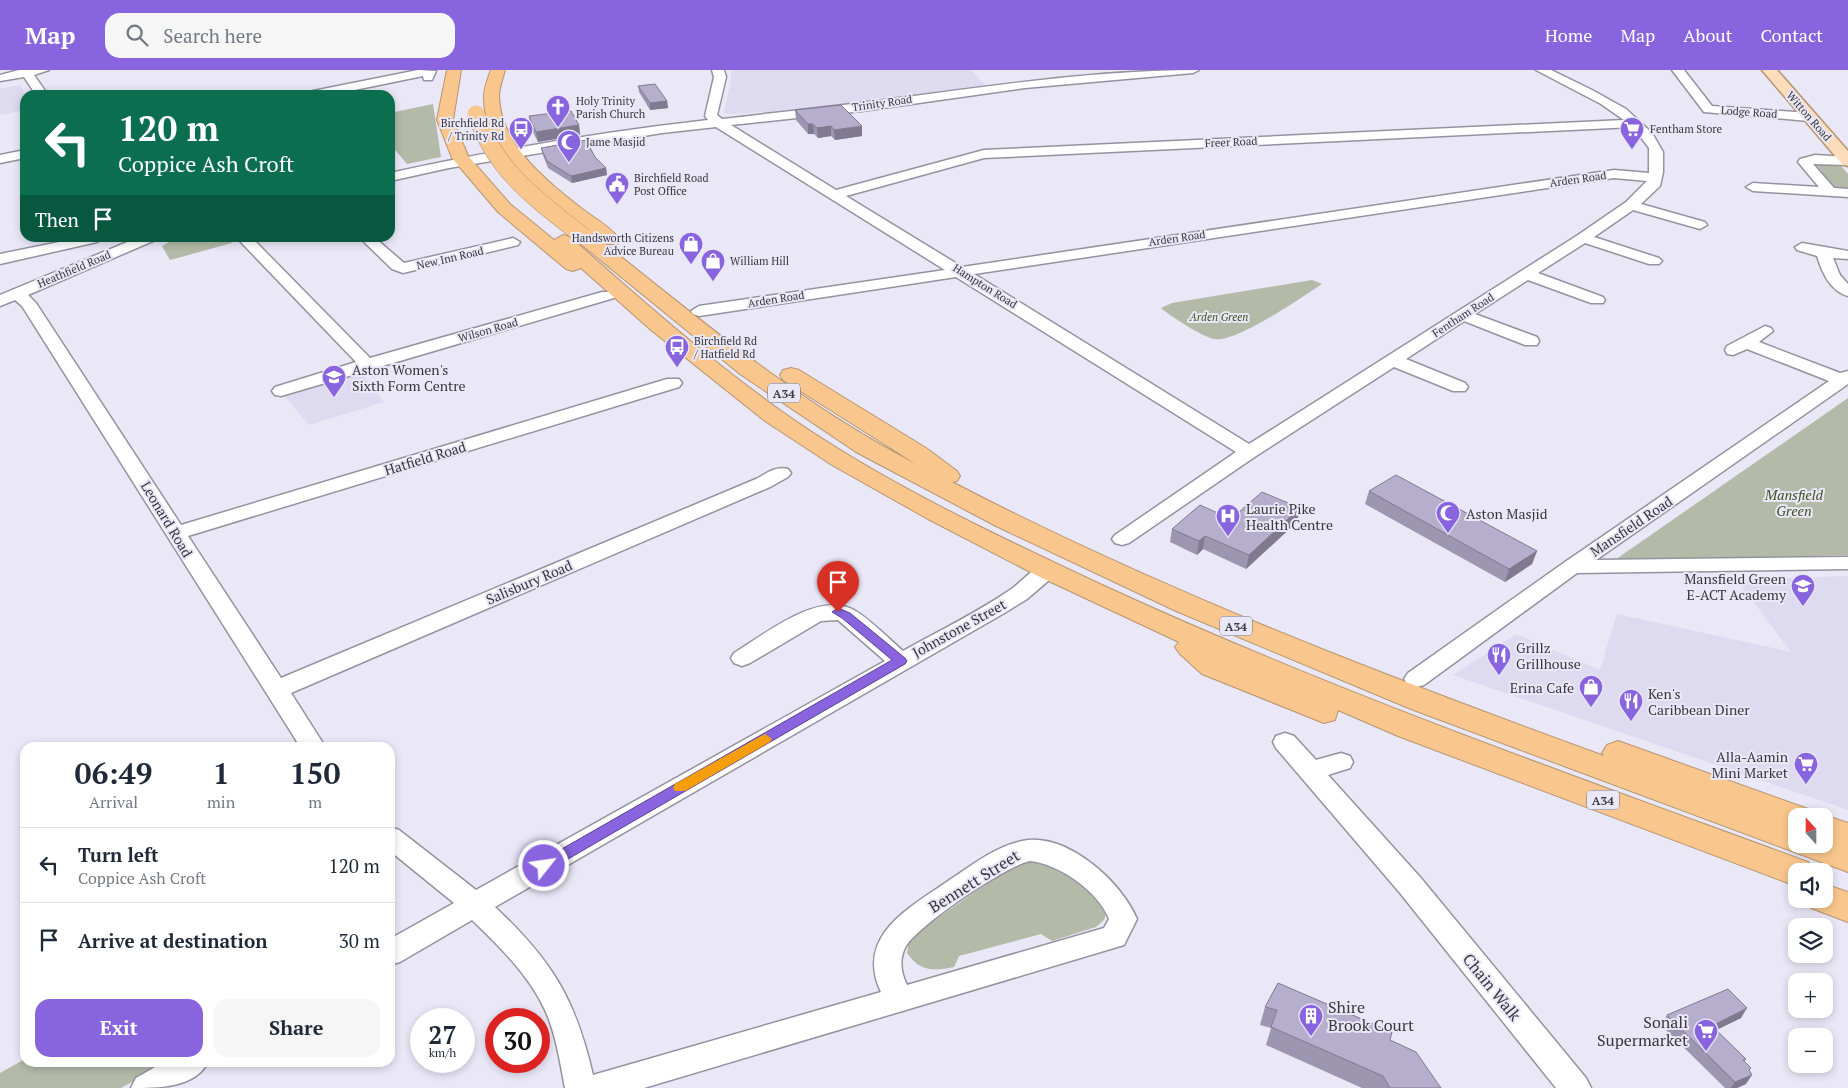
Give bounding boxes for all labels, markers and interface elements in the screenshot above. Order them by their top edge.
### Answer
search box [105,13,455,58]
text: Map [25,19,75,51]
icon: search [123,21,151,49]
text: Search here [163,23,262,48]
text: Home [1545,23,1592,47]
text: Map [1620,23,1655,47]
text: About [1683,23,1732,47]
text: Contact [1760,23,1823,47]
street label: Witton Road [1784,88,1834,144]
street label: Trinity Road [851,92,913,114]
church icon: Holy Trinity Parish Church [545,94,571,128]
place label: Holy Trinity Parish Church [576,94,646,121]
street label: Lodge Road [1720,103,1778,121]
text: 120 m [118,105,219,151]
icon: left [35,110,100,175]
place label: Birchfield Rd / Trinity Rd [441,116,504,143]
bus stop icon: Birchfield Rd / Trinity Rd [508,116,534,150]
supermarket icon: Fentham Store [1619,116,1645,150]
place label: Fentham Store [1650,122,1723,136]
mosque icon: Jame Masjid [556,129,582,163]
street label: Freer Road [1204,134,1258,150]
place label: Jame Masjid [586,135,645,149]
text: Coppice Ash Croft [118,149,294,178]
street label: Arden Road [1549,168,1607,190]
public building icon: Birchfield Road Post Office [604,171,630,205]
place label: Birchfield Road Post Office [634,171,709,198]
icon: arrive [89,205,117,233]
text: Then [35,207,79,232]
street label: Arden Road [1148,227,1206,249]
place label: Handsworth Citizens Advice Bureau [572,231,675,258]
shop icon: Handsworth Citizens Advice Bureau [678,231,704,265]
street label: New Inn Road [415,243,485,273]
street label: Heathfield Road [35,247,113,291]
shop icon: William Hill [700,248,726,282]
place label: William Hill [730,254,789,268]
street label: Hampton Road [950,261,1020,311]
street label: Arden Road [747,288,805,310]
street label: Fentham Road [1429,290,1497,340]
park label: Arden Green [1189,310,1248,324]
street label: Wilson Road [457,315,519,345]
bus stop icon: Birchfield Rd / Hatfield Rd [664,334,690,368]
place label: Birchfield Rd / Hatfield Rd [693,334,757,361]
place label: Aston Women's Sixth Form Centre [352,360,466,395]
school or university icon: Aston Women's Sixth Form Centre [321,364,347,398]
road number: A34 [768,384,800,402]
street label: Hatfield Road [382,436,468,479]
street label: Leonard Road [137,477,197,561]
park label: Mansfield Green [1764,485,1824,520]
street label: Mansfield Road [1586,491,1676,561]
place label: Laurie Pike Health Centre [1246,499,1333,534]
mosque icon: Aston Masjid [1435,500,1461,534]
hospital icon: Laurie Pike Health Centre [1215,503,1241,537]
place label: Aston Masjid [1466,504,1548,523]
street label: Salisbury Road [483,555,575,609]
pin [817,561,859,612]
icon: arrive [824,568,852,596]
place label: Mansfield Green E-ACT Academy [1684,569,1787,604]
school or university icon: Mansfield Green E-ACT Academy [1790,573,1816,607]
street label: Johnstone Street [909,594,1010,662]
road number: A34 [1220,616,1252,636]
place label: Grillz Grillhouse [1516,638,1581,673]
restaurant icon: Grillz Grillhouse [1486,642,1512,676]
shop icon: Erina Cafe [1578,674,1604,708]
place label: Erina Cafe [1510,678,1574,697]
place label: Ken's Caribbean Diner [1648,684,1750,719]
restaurant icon: Ken's Caribbean Diner [1618,688,1644,722]
place label: Alla-Aamin Mini Market [1712,747,1789,782]
supermarket icon: Alla-Aamin Mini Market [1793,751,1819,785]
text: 06:49 [74,753,153,793]
text: 1 [213,753,230,793]
text: 150 [290,753,341,793]
road number: A34 [1587,790,1619,810]
text: Arrival [89,791,138,813]
text: min [207,791,235,813]
text: m [308,791,322,813]
north arrow [1788,808,1832,852]
map controls [1788,808,1833,1073]
position arrow [517,839,569,891]
text: Turn left [78,842,159,867]
street label: Bennett Street [924,844,1024,918]
icon: left [35,851,63,879]
text: 120 m [329,853,380,878]
button: sound [1788,863,1833,908]
text: Coppice Ash Croft [78,867,206,889]
button: layers [1788,918,1833,963]
icon: arrive [35,926,63,954]
text: Arrive at destination [78,928,267,953]
text: 30 m [339,928,380,953]
street label: Chain Walk [1458,949,1527,1026]
button: + [1788,973,1833,1018]
place label: Shire Brook Court [1328,996,1414,1036]
button: Exit [35,999,203,1057]
button: Share [213,999,380,1057]
building icon: Shire Brook Court [1298,1003,1324,1037]
speed limit sign: 30 [485,1008,550,1073]
place label: Sonali Supermarket [1597,1011,1688,1051]
text: 27 [428,1018,457,1051]
supermarket icon: Sonali Supermarket [1693,1018,1719,1052]
button: − [1788,1028,1833,1073]
text: km/h [429,1045,456,1060]

